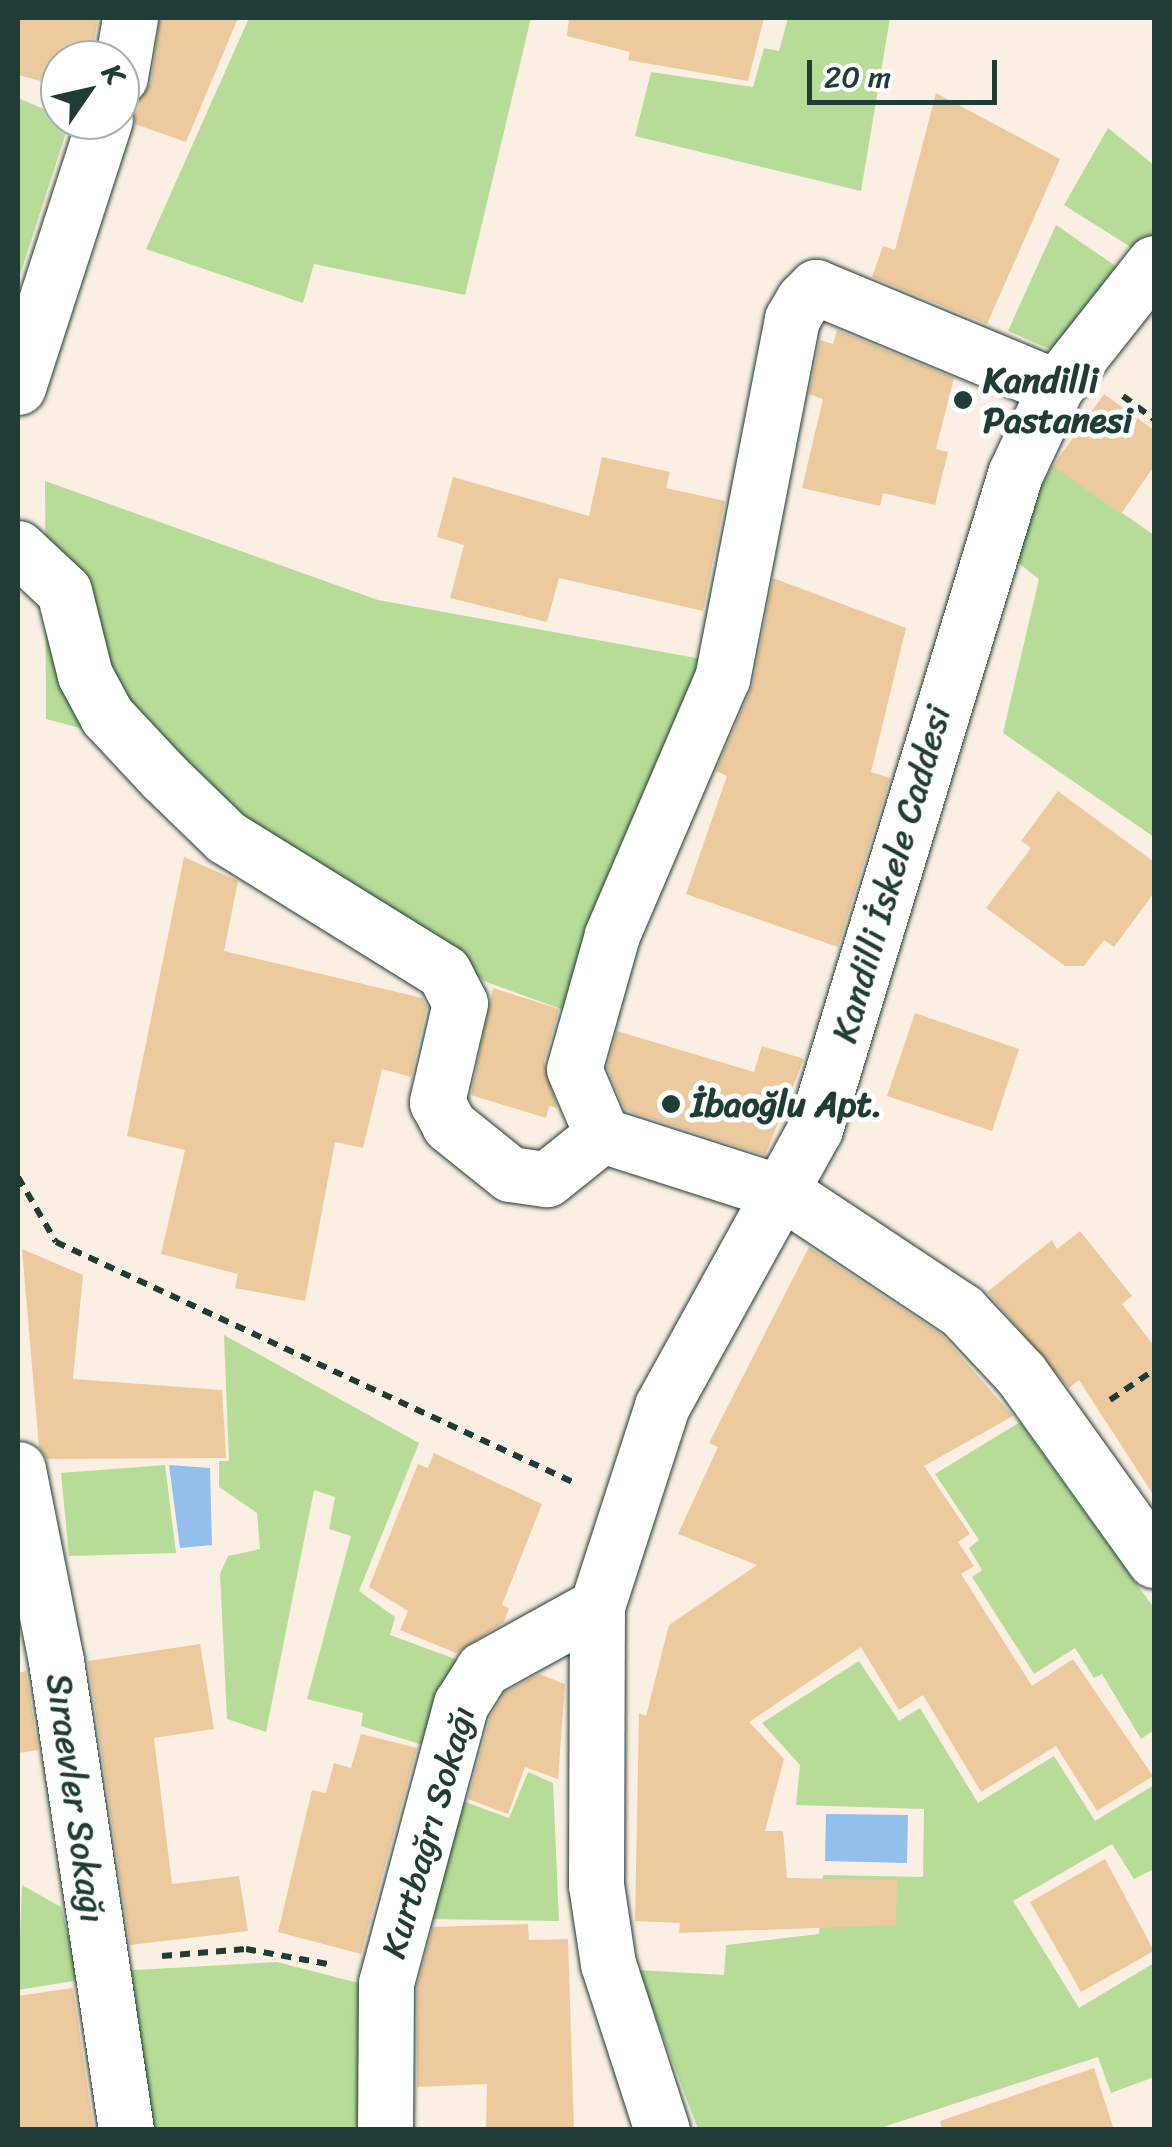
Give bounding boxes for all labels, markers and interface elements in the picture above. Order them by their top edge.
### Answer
north arrow [40,40,140,140]
scale bar [812,40,1002,102]
text: 20 m [824,50,891,104]
text: K [89,53,139,95]
place label: Kandilli Pastanesi [983,359,1132,441]
marker: Kandilli Pastanesi [952,389,974,411]
street label: Kandilli İskele Caddesi [823,702,959,1046]
place label: İbaoğlu Apt. [691,1083,882,1125]
marker: İbaoğlu Apt. [660,1093,682,1115]
street label: Sıraevler Sokağı [38,1671,114,1925]
street label: Kurtbağrı Sokağı [372,1701,484,1963]

